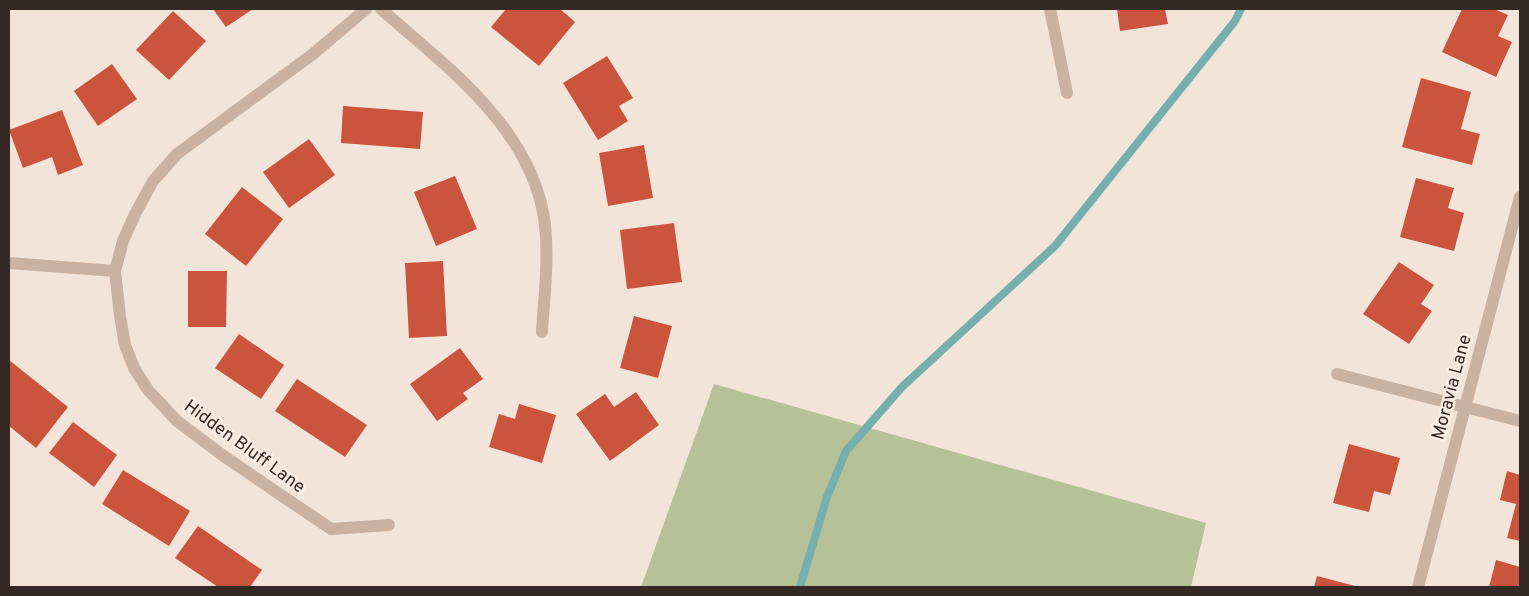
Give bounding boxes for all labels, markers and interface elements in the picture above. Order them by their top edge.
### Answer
street label: Moravia Lane [1427,332,1478,442]
street label: Hidden Bluff Lane [179,395,309,499]

